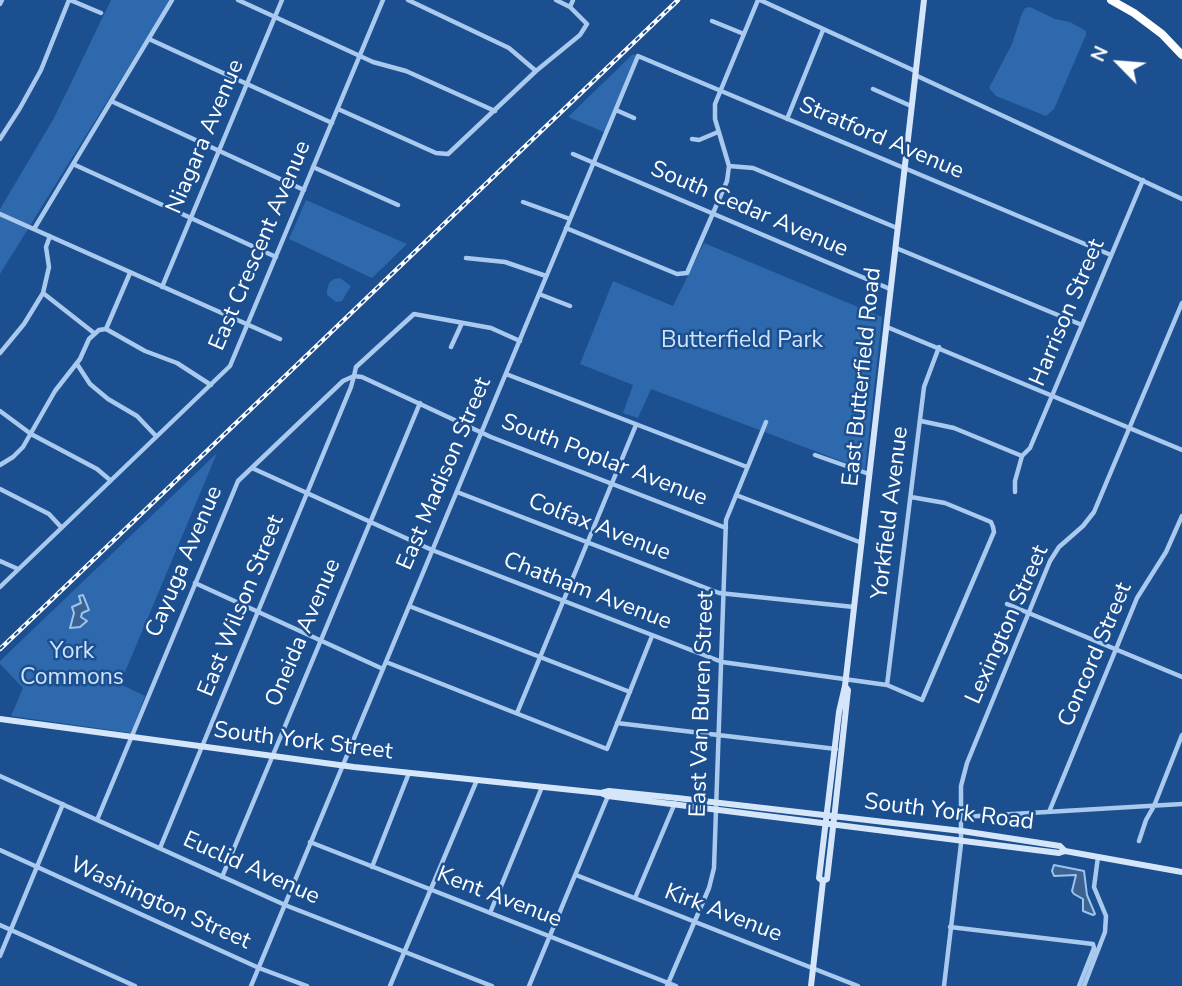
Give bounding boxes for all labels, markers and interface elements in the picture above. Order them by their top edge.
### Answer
north arrow [1084,28,1154,98]
text: N [1085,42,1115,66]
street label: Niagara Avenue [161,56,251,218]
street label: Stratford Avenue [794,92,968,186]
street label: East Crescent Avenue [204,137,318,355]
street label: South Cedar Avenue [646,156,852,264]
street label: Harrison Street [1025,235,1111,391]
street label: East Butterfield Road [838,266,888,488]
park label: Butterfield Park [661,327,823,355]
street label: East Madison Street [392,374,498,574]
street label: South Poplar Avenue [497,409,711,513]
street label: Yorkfield Avenue [867,425,915,601]
street label: Cayuga Avenue [141,482,229,642]
street label: Colfax Avenue [524,488,674,568]
street label: East Wilson Street [193,511,291,701]
street label: Lexington Street [961,541,1055,709]
street label: Chatham Avenue [499,547,675,637]
street label: Oneida Avenue [260,555,348,711]
street label: Concord Street [1053,579,1139,731]
street label: East Van Buren Street [685,590,721,818]
park label: York Commons [20,638,124,692]
street label: South York Street [212,717,394,767]
street label: South York Road [863,789,1035,837]
street label: Euclid Avenue [178,827,324,911]
street label: Washington Street [65,852,255,956]
street label: Kent Avenue [433,862,565,934]
street label: Kirk Avenue [660,879,786,949]

